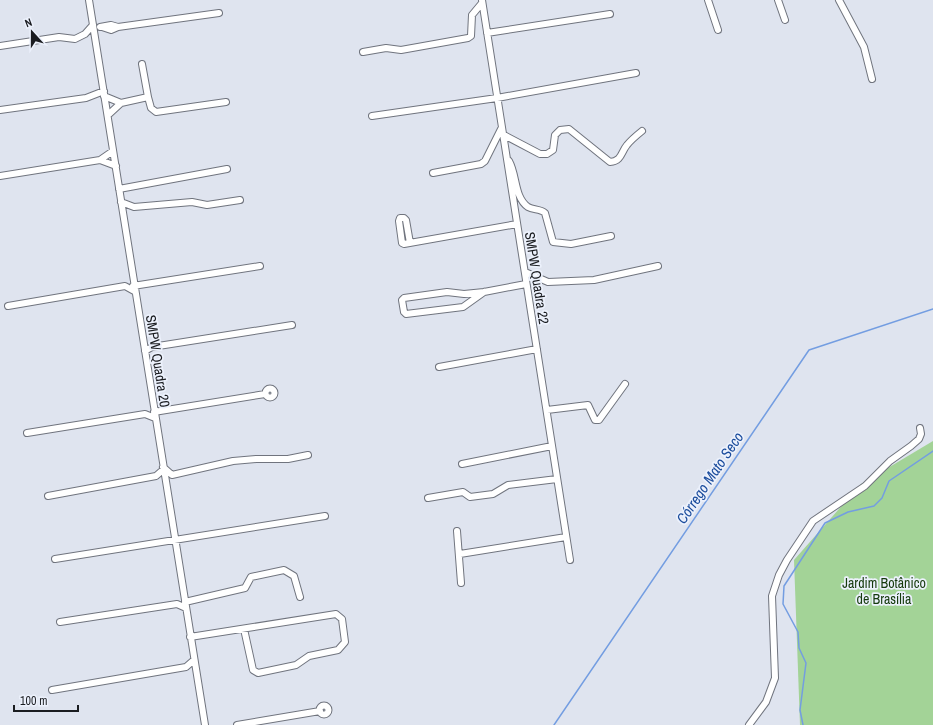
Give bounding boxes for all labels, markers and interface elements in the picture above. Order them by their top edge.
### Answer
north arrow [12,12,52,52]
text: N [23,15,34,30]
street label: SMPW Quadra 22 [521,231,553,325]
street label: SMPW Quadra 20 [142,314,174,408]
water label: Córrego Mato Seco [671,428,748,528]
park label: Jardim Botânico de Brasília [842,574,926,608]
scale bar [14,687,78,713]
text: 100 m [20,693,47,709]

